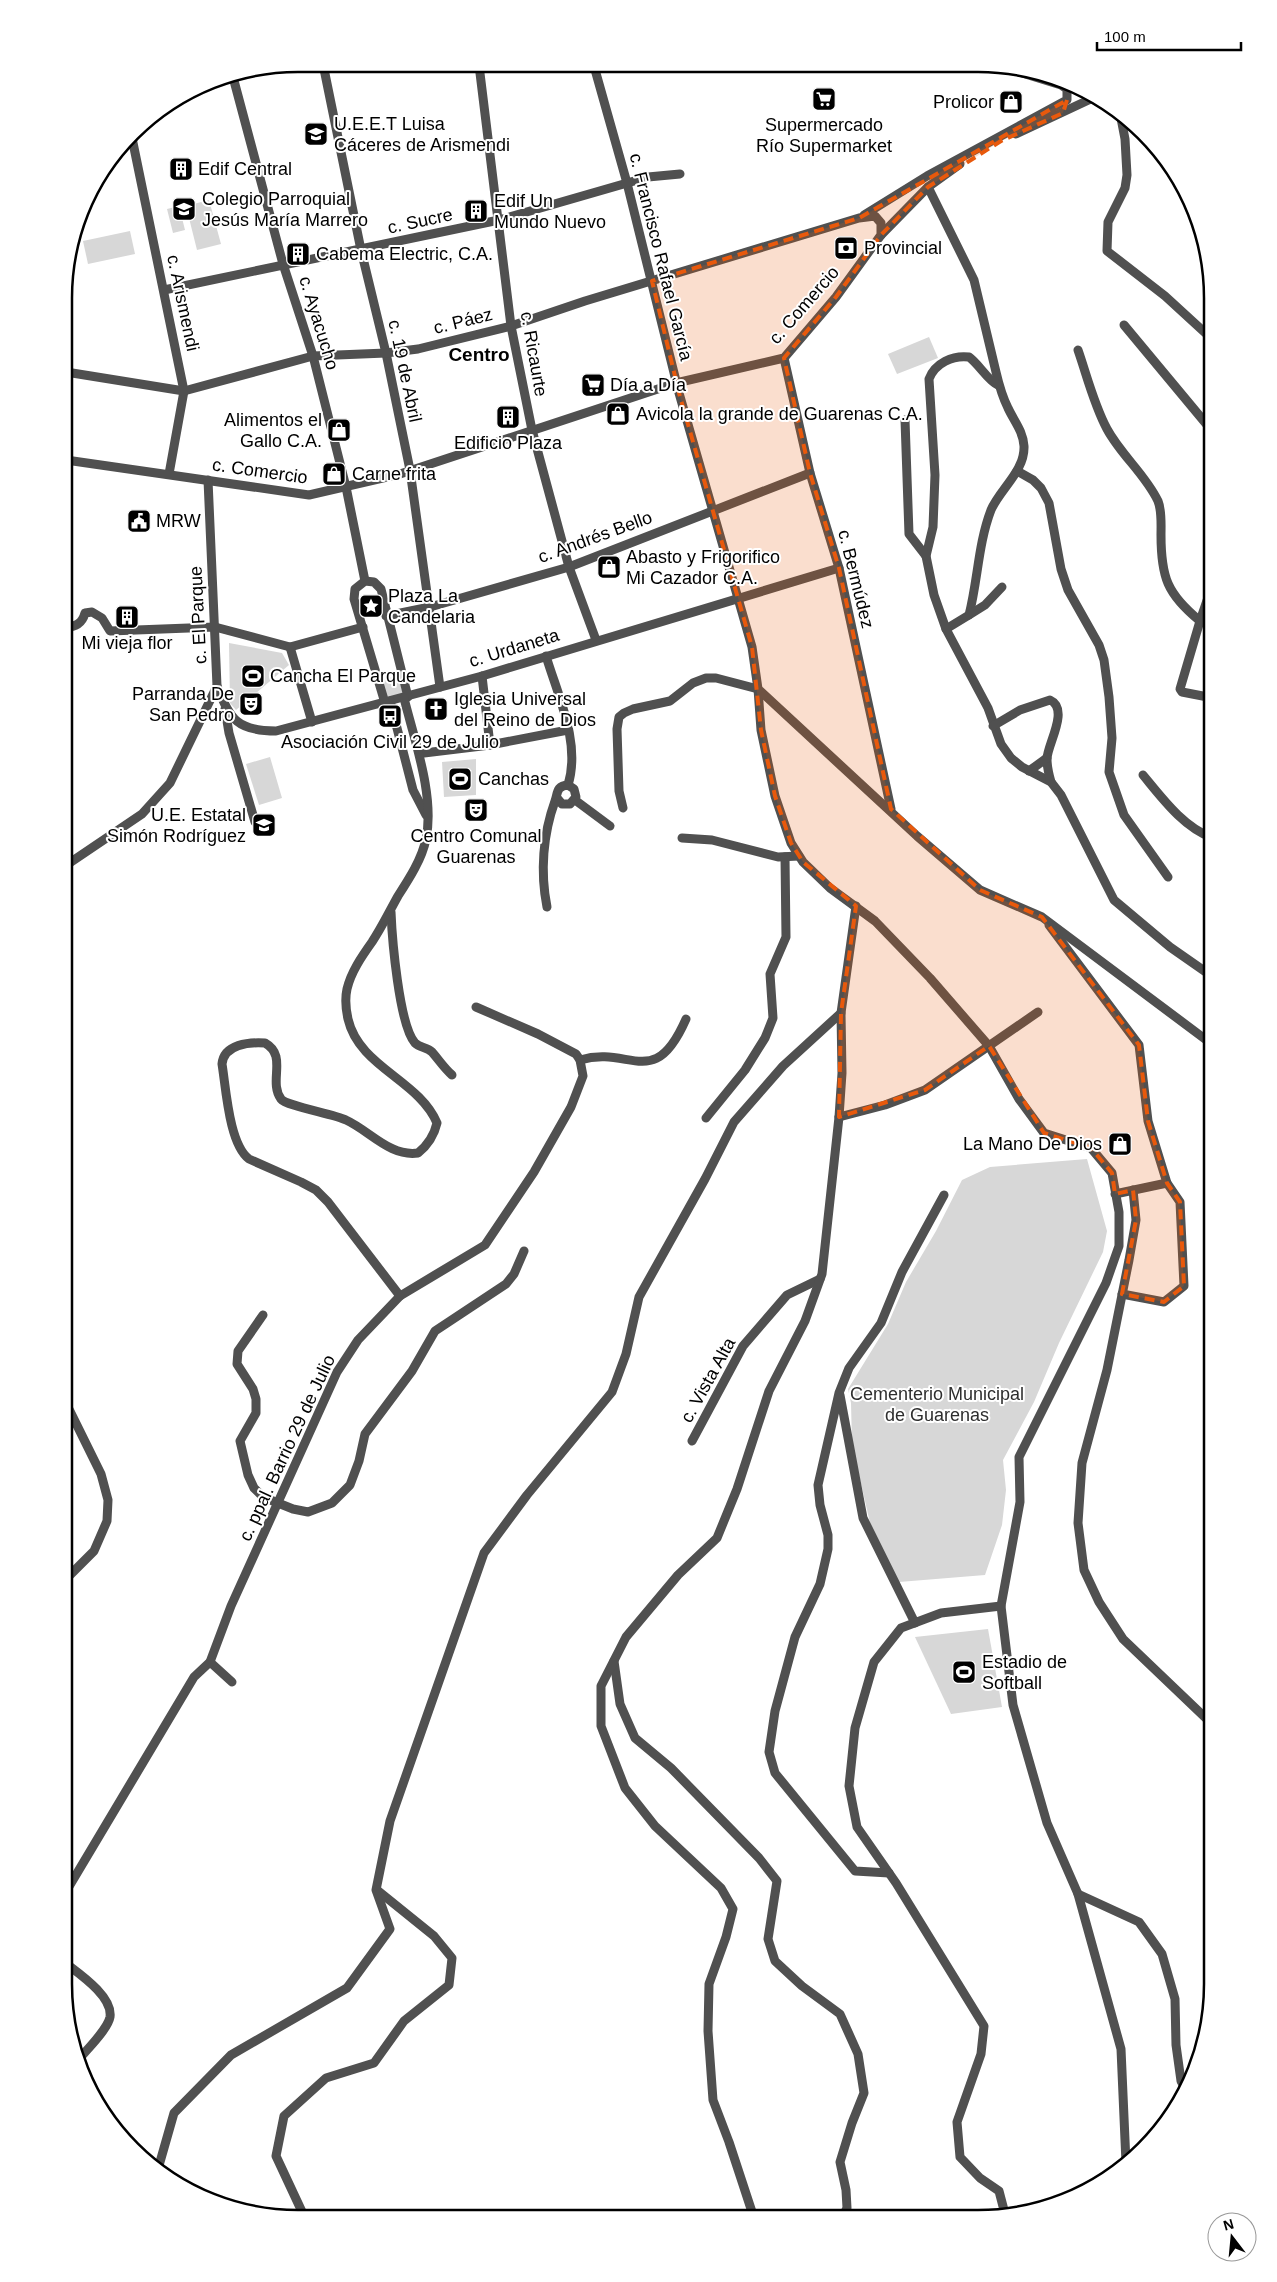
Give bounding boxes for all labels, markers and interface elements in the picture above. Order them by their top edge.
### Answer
scale bar [1097,20,1241,52]
text: 100 m [1104,28,1146,45]
supermarket icon: Supermercado Río Supermarket [811,86,837,112]
shop icon: Prolicor [998,89,1024,115]
place label: Prolicor [933,92,994,112]
place label: U.E.E.T Luisa Cáceres de Arismendi [334,114,510,155]
place label: Supermercado Río Supermarket [756,115,892,156]
school or university icon: U.E.E.T Luisa Cáceres de Arismendi [303,121,329,147]
street label: c. Francisco Rafael García [626,151,697,364]
building icon: Edif Central [168,156,194,182]
place label: Edif Central [198,159,292,179]
place label: Colegio Parroquial Jesús María Marrero [202,189,368,230]
place label: Edif Un Mundo Nuevo [494,191,606,232]
school or university icon: Colegio Parroquial Jesús María Marrero [171,196,197,222]
building icon: Edif Un Mundo Nuevo [463,198,489,224]
street label: c. Sucre [386,204,454,238]
bank icon: Provincial [833,235,859,261]
place label: Provincial [864,238,942,258]
building icon: Cabema Electric, C.A. [285,241,311,267]
place label: Cabema Electric, C.A. [316,244,493,264]
street label: c. Arismendi [163,253,203,353]
street label: c. Comercio [765,262,843,348]
street label: c. Ayacucho [295,274,343,372]
street label: c. Páez [431,304,495,338]
street label: c. Ricaurte [517,310,551,398]
street label: c. 19 de Abril [384,318,426,424]
district label: Centro [448,344,510,365]
supermarket icon: Día a Día [580,372,606,398]
place label: Día a Día [610,375,687,395]
shop icon: Avicola la grande de Guarenas C.A. [605,401,631,427]
building icon: Edificio Plaza [495,404,521,430]
place label: Avicola la grande de Guarenas C.A. [636,404,923,424]
place label: Alimentos el Gallo C.A. [224,410,322,451]
shop icon: Alimentos el Gallo C.A. [326,417,352,443]
place label: Edificio Plaza [454,433,563,453]
street label: c. Comercio [211,454,309,488]
shop icon: Carne frita [321,461,347,487]
place label: Carne frita [352,464,437,484]
street label: c. Andrés Bello [535,507,655,567]
public building icon: MRW [126,508,152,534]
place label: MRW [156,511,201,531]
street label: c. Bermúdez [834,528,878,630]
place label: Abasto y Frigorifico Mi Cazador C.A. [626,547,780,588]
shop icon: Abasto y Frigorifico Mi Cazador C.A. [596,554,622,580]
street label: c. El Parque [185,566,211,664]
place label: Plaza La Candelaria [388,586,476,627]
place icon: Plaza La Candelaria [358,593,384,619]
building icon: Mi vieja flor [114,604,140,630]
street label: c. Urdaneta [467,625,562,671]
place label: Mi vieja flor [81,633,173,653]
sports icon: Cancha El Parque [240,663,266,689]
place label: Cancha El Parque [270,666,416,686]
place label: Parranda De San Pedro [132,684,234,725]
place label: Iglesia Universal del Reino de Dios [454,689,596,730]
theatre icon: Parranda De San Pedro [238,691,264,717]
church icon: Iglesia Universal del Reino de Dios [423,696,449,722]
bus stop icon: Asociación Civil 29 de Julio [377,703,403,729]
place label: Asociación Civil 29 de Julio [281,732,499,752]
sports icon: Canchas [447,766,473,792]
place label: Canchas [478,769,549,789]
theatre icon: Centro Comunal Guarenas [463,797,489,823]
place label: U.E. Estatal Simón Rodríguez [107,805,246,846]
school or university icon: U.E. Estatal Simón Rodríguez [251,812,277,838]
place label: Centro Comunal Guarenas [410,826,542,867]
shop icon: La Mano De Dios [1107,1131,1133,1157]
place label: La Mano De Dios [963,1134,1102,1154]
street label: c. Vista Alta [677,1333,740,1426]
street label: c. ppal. Barrio 29 de Julio [235,1352,339,1544]
park label: Cementerio Municipal de Guarenas [850,1384,1024,1425]
place label: Estadio de Softball [982,1652,1067,1693]
sports icon: Estadio de Softball [951,1659,977,1685]
north arrow [1207,2212,1257,2262]
text: N [1221,2215,1235,2234]

